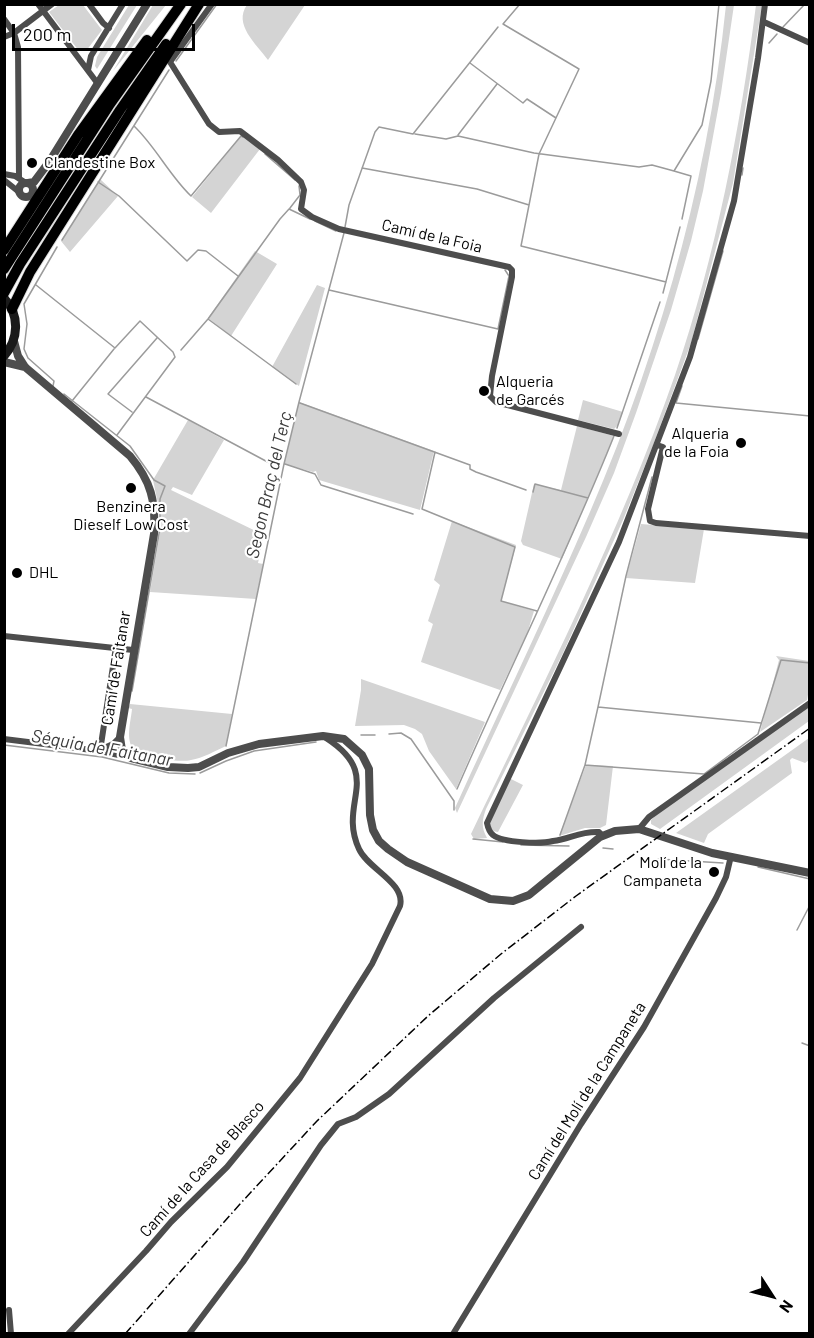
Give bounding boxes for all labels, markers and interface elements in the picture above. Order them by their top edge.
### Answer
scale bar [15,12,198,50]
text: 200 m [23,23,71,45]
place label: Clandestine Box [44,153,155,173]
marker: Clandestine Box [25,156,39,170]
street label: Camí de la Foia [380,215,484,257]
place label: Alqueria de Garcés [496,372,564,410]
marker: Alqueria de Garcés [477,384,491,398]
water label: Segon Braç del Terç [242,409,296,561]
place label: Alqueria de la Foia [664,424,729,462]
marker: Alqueria de la Foia [734,436,748,450]
marker: Benzinera Dieself Low Cost [124,481,138,495]
place label: Benzinera Dieself Low Cost [73,497,189,535]
place label: DHL [29,563,58,583]
marker: DHL [10,566,24,580]
street label: Camí de Faitanar [97,609,135,727]
water label: Séquia de Faitanar [30,725,174,771]
place label: Molí de la Campaneta [623,853,702,891]
marker: Molí de la Campaneta [707,865,721,879]
street label: Camí del Molí de la Campaneta [524,998,650,1184]
street label: Camí de la Casa de Blasco [136,1097,268,1241]
north arrow [742,1266,802,1326]
text: N [776,1297,798,1317]

